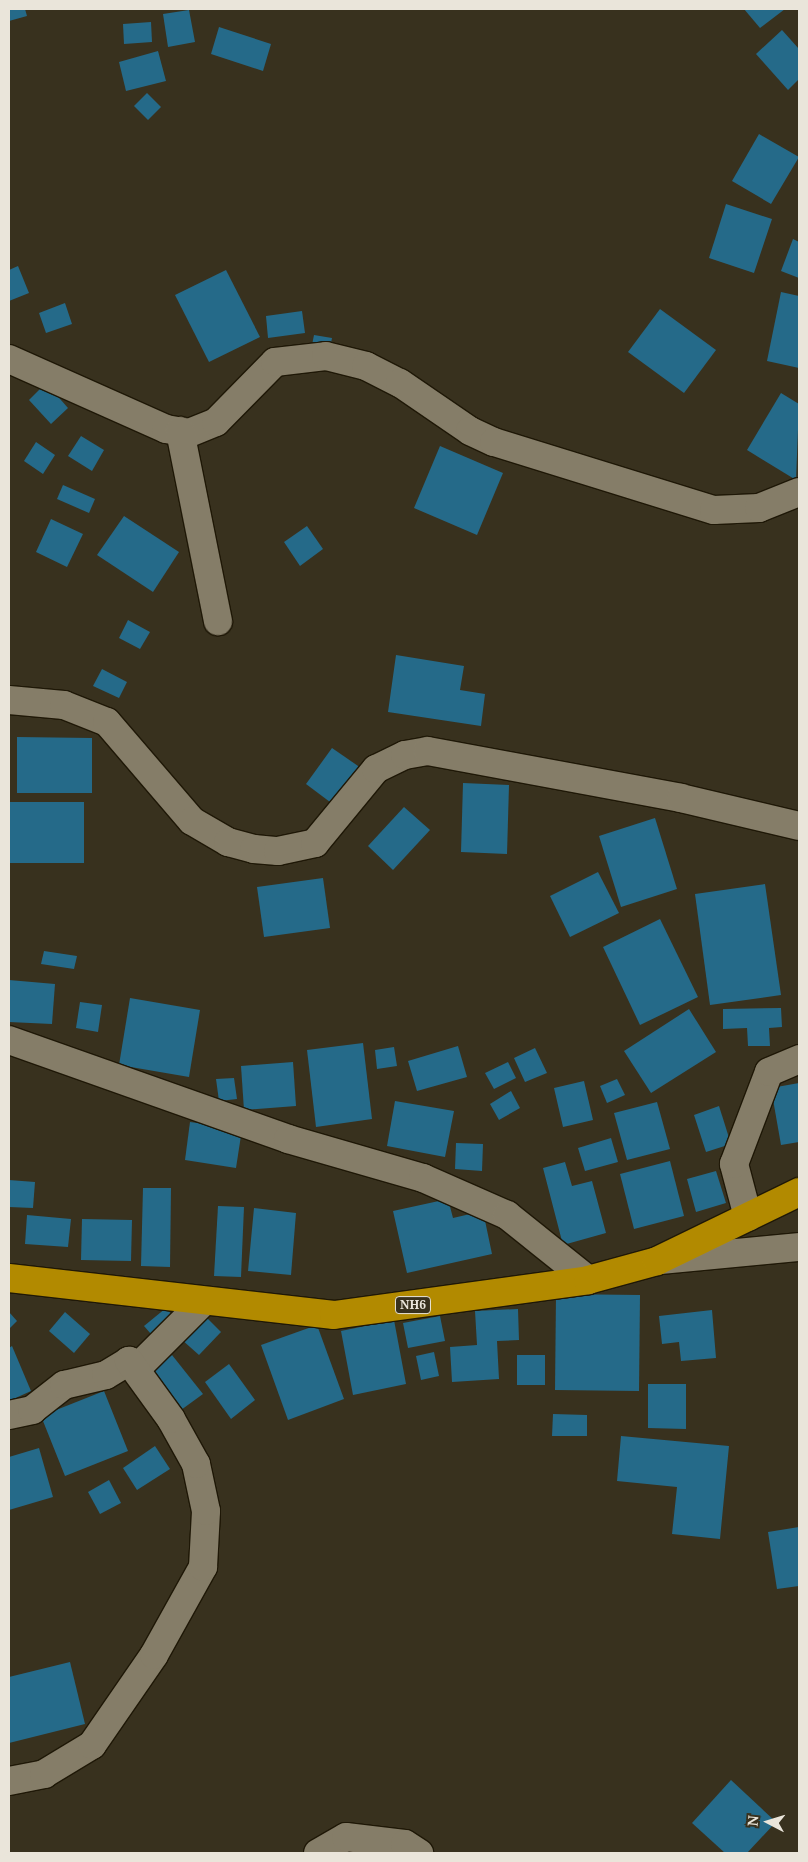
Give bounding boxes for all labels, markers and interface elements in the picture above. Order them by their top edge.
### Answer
road number: NH6 [394,1296,432,1314]
north arrow [743,1797,793,1847]
text: N [743,1814,763,1827]

